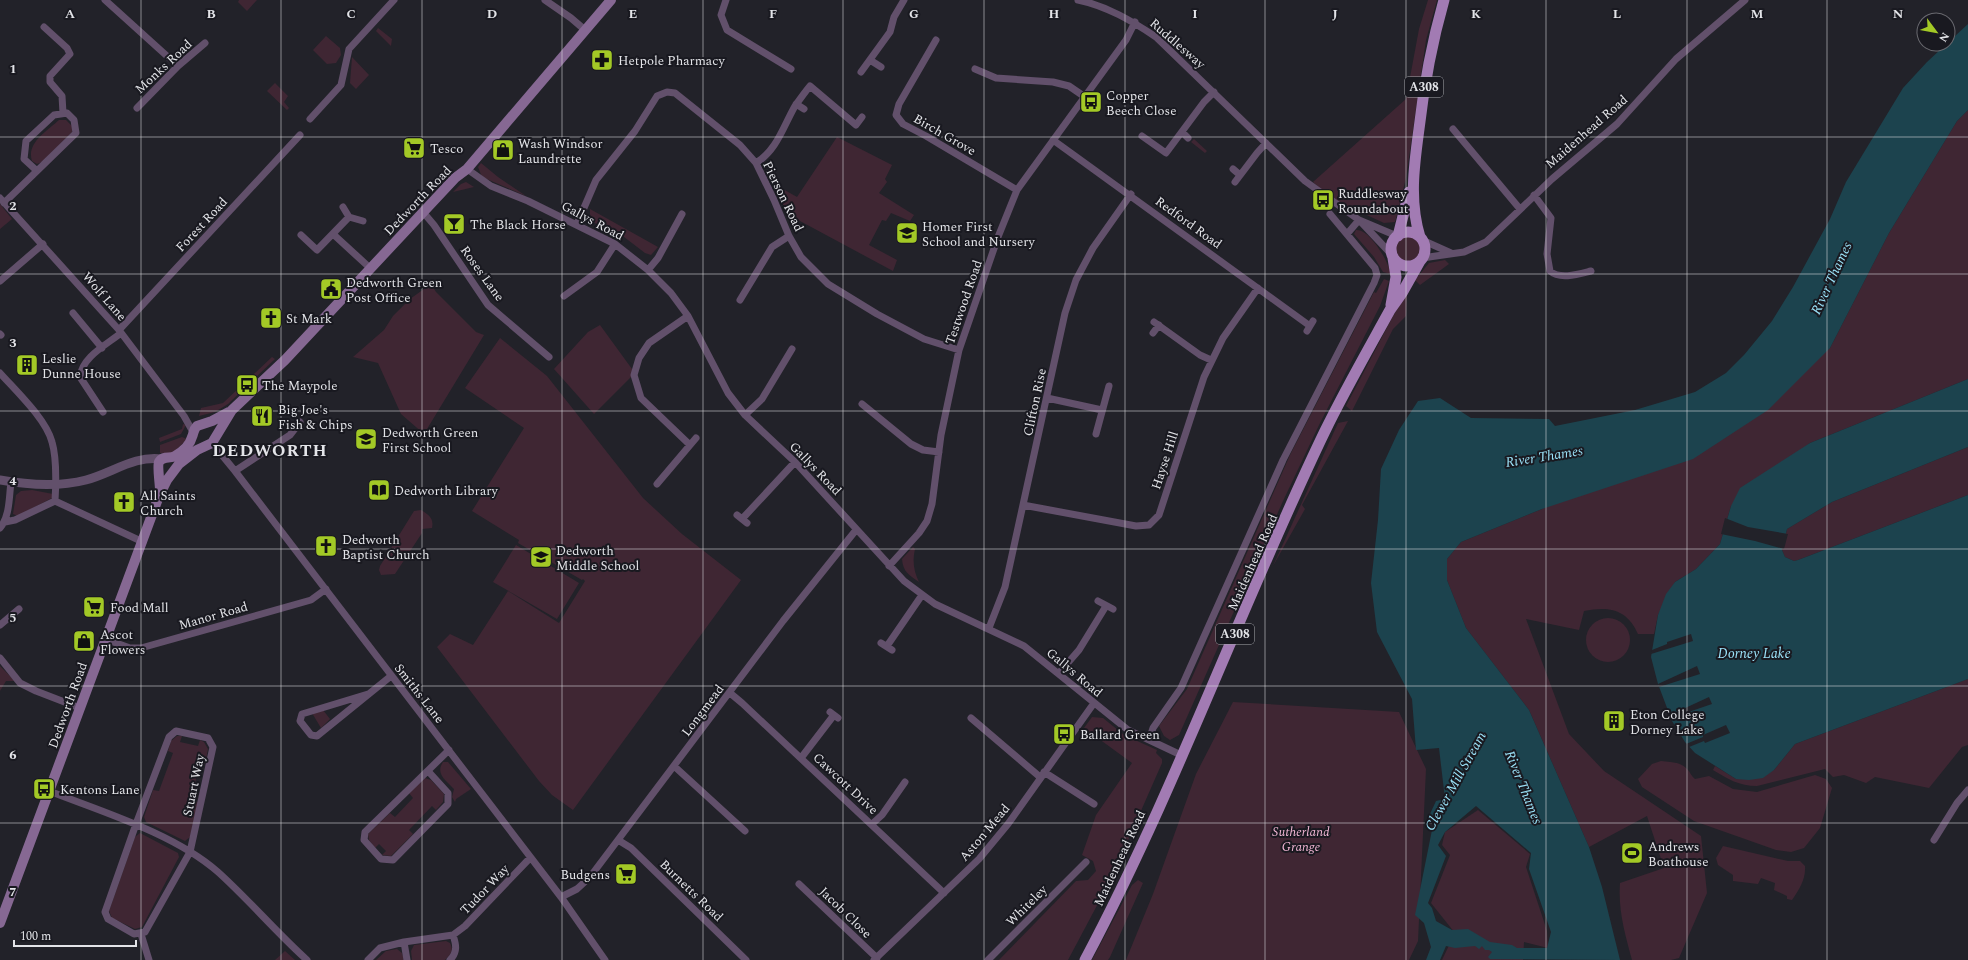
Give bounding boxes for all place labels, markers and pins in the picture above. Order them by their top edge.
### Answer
pharmacy icon: Hetpole Pharmacy [589,47,615,73]
place label: Hetpole Pharmacy [618,51,725,71]
place label: Copper Beech Close [1106,86,1177,121]
bus stop icon: Copper Beech Close [1078,89,1104,115]
place label: Wash Windsor Laundrette [518,134,603,169]
supermarket icon: Tesco [401,135,427,161]
shop icon: Wash Windsor Laundrette [490,137,516,163]
place label: Tesco [430,139,463,159]
place label: Ruddlesway Roundabout [1338,184,1409,219]
bus stop icon: Ruddlesway Roundabout [1310,187,1336,213]
bar icon: The Black Horse [441,211,467,237]
place label: The Black Horse [470,215,566,235]
place label: Homer First School and Nursery [922,217,1035,252]
school or university icon: Homer First School and Nursery [894,220,920,246]
place label: Dedworth Green Post Office [346,273,443,308]
public building icon: Dedworth Green Post Office [318,276,344,302]
church icon: St Mark [258,305,284,331]
place label: St Mark [286,309,332,329]
place label: Leslie Dunne House [42,349,121,384]
building icon: Leslie Dunne House [14,352,40,378]
bus stop icon: The Maypole [234,372,260,398]
place label: The Maypole [262,376,337,396]
place label: Big Joe's Fish & Chips [278,400,353,435]
restaurant icon: Big Joe's Fish & Chips [249,403,275,429]
place label: Dedworth Green First School [382,423,479,458]
school or university icon: Dedworth Green First School [353,426,379,452]
library icon: Dedworth Library [366,477,392,503]
place label: Dedworth Library [394,481,498,501]
place label: All Saints Church [140,486,196,521]
church icon: All Saints Church [111,489,137,515]
place label: Dedworth Baptist Church [342,530,430,565]
church icon: Dedworth Baptist Church [313,533,339,559]
place label: Dedworth Middle School [556,541,639,576]
school or university icon: Dedworth Middle School [528,544,554,570]
supermarket icon: Food Mall [81,594,107,620]
place label: Food Mall [110,598,169,618]
place label: Ascot Flowers [100,625,145,660]
shop icon: Ascot Flowers [71,628,97,654]
place label: Eton College Dorney Lake [1630,705,1705,740]
building icon: Eton College Dorney Lake [1601,708,1627,734]
bus stop icon: Ballard Green [1051,721,1077,747]
place label: Ballard Green [1080,725,1160,745]
bus stop icon: Kentons Lane [31,776,57,802]
place label: Kentons Lane [60,780,139,800]
place label: Andrews Boathouse [1648,837,1709,872]
sports icon: Andrews Boathouse [1619,840,1645,866]
supermarket icon: Budgens [613,861,639,887]
place label: Budgens [560,865,610,885]

